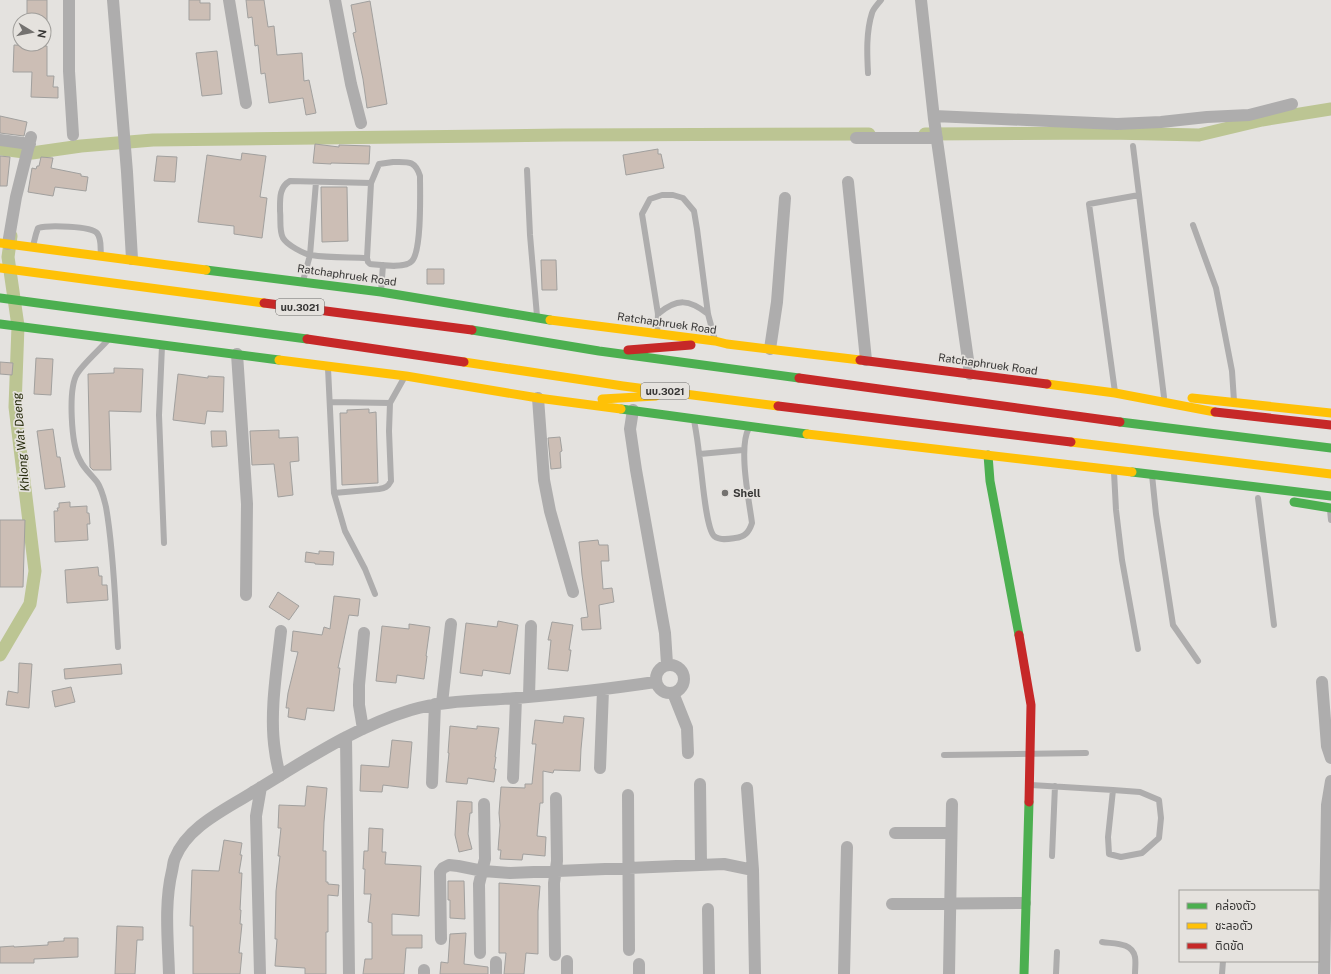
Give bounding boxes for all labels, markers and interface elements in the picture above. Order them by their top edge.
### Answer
north arrow [12,12,52,52]
text: N [35,28,49,39]
street label: Ratchaphruek Road [296,262,398,288]
road number: นบ.3021 [276,299,324,315]
street label: Ratchaphruek Road [616,310,718,336]
street label: Ratchaphruek Road [937,351,1039,377]
road number: นบ.3021 [641,383,689,399]
water label: Khlong Wat Daeng [10,391,32,492]
place label: Shell [733,487,761,499]
marker: Shell [720,488,730,498]
legend [1179,890,1319,962]
text: คล่องตัว [1215,899,1256,913]
text: ชะลอตัว [1215,919,1253,933]
text: ติดขัด [1215,939,1244,953]

